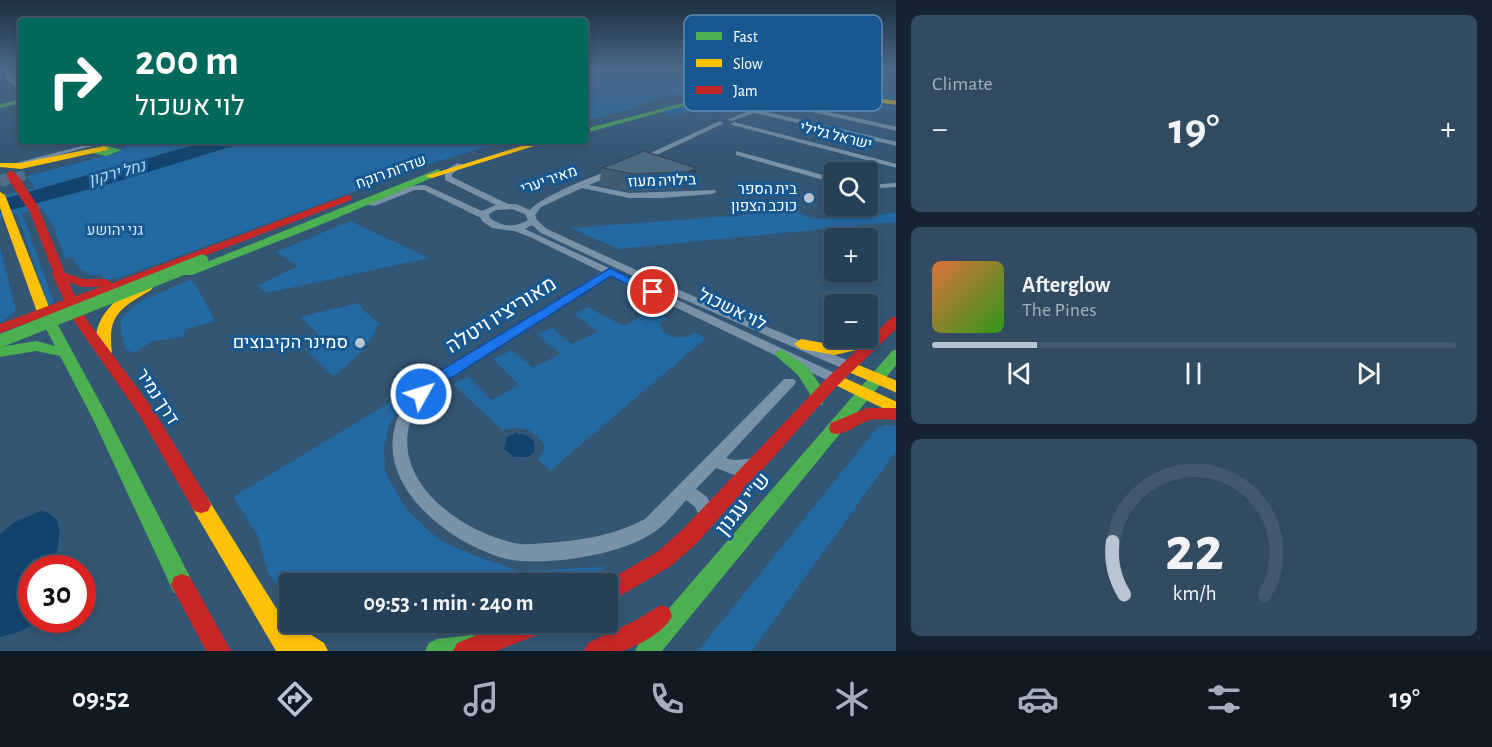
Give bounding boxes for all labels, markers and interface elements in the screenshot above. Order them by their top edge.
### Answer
legend [684,15,882,111]
text: Fast [733,29,758,45]
text: 200 m [135,40,239,82]
icon: right [36,42,114,120]
text: Slow [733,56,763,72]
text: Climate [932,74,993,94]
text: Jam [733,83,758,99]
text: לוי אשכול [135,93,245,120]
text: 19° [1168,107,1220,152]
text: − [932,113,948,146]
text: + [1440,113,1456,146]
street label: ישראל גלילי [798,120,874,152]
street label: שדרות רוקח [354,152,428,192]
water label: נחל ירקון [87,157,149,189]
map controls [824,162,878,348]
button: search [824,162,878,216]
street label: מאיר יערי [519,163,579,197]
street label: בילויה מעוז [628,172,696,190]
place label: בית הספר כוכב הצפון [731,182,797,214]
marker: בית הספר כוכב הצפון [802,191,816,205]
park label: גני יהושע [87,223,143,238]
button: + [824,228,878,282]
pin [627,266,678,317]
street label: מאוריציו ויטלה [442,273,560,357]
text: Afterglow [1022,274,1110,296]
icon: arrive [636,275,669,308]
street label: לוי אשכול [695,286,769,334]
button: − [824,294,878,348]
text: The Pines [1022,300,1097,320]
place label: סמינר הקיבוצים [233,334,348,352]
marker: סמינר הקיבוצים [353,336,367,350]
icon: previous [1003,357,1036,390]
icon: pause [1177,357,1210,390]
icon: next [1352,357,1385,390]
position arrow [389,362,453,426]
street label: דרך נמיר [132,366,182,428]
street label: ש''י עגנון [712,469,774,539]
text: 22 [1165,519,1223,581]
speed limit sign: 30 [18,555,96,633]
text: km/h [1172,583,1216,604]
text: 09:53 · 1 min · 240 m [364,592,533,614]
icon: directions [274,678,316,720]
icon: music [460,678,502,720]
icon: phone [646,678,688,720]
icon: climate [831,678,873,720]
icon: car [1017,678,1059,720]
icon: filters [1203,678,1245,720]
text: 09:52 [72,685,130,712]
text: 19° [1389,685,1420,712]

